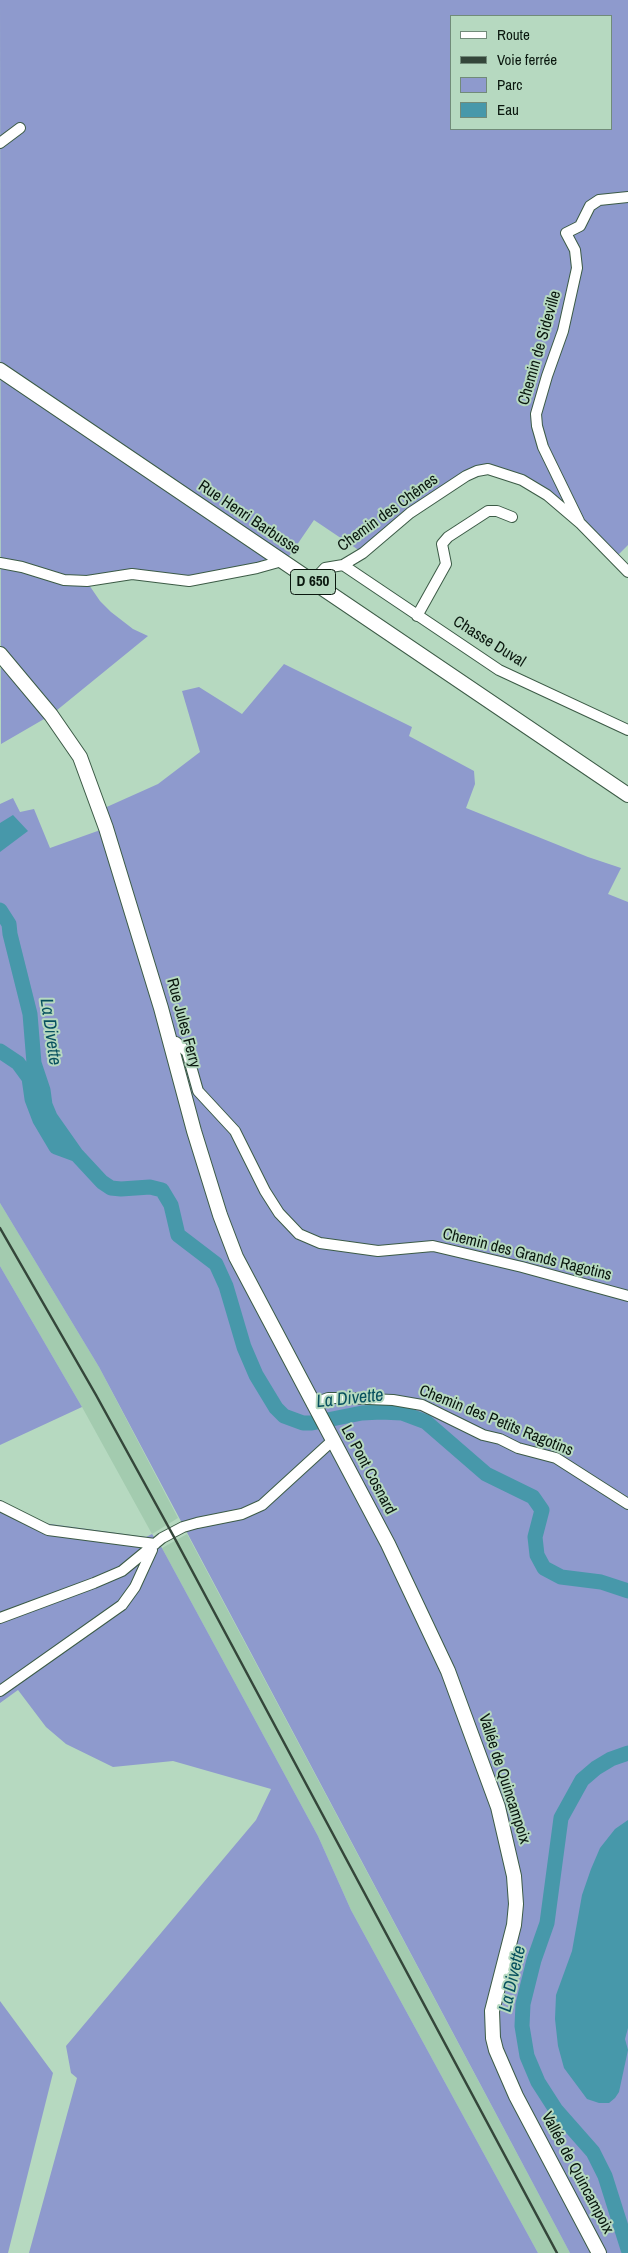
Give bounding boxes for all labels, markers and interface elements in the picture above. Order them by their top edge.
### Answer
legend [450,15,613,130]
text: Route [497,24,530,45]
text: Voie ferrée [497,49,557,70]
text: Parc [497,74,522,95]
text: Eau [497,99,519,120]
street label: Chemin de Sideville [514,289,566,407]
street label: Chemin des Chênes [334,470,442,556]
street label: Rue Henri Barbusse [194,477,304,559]
road number: D 650 [290,570,336,594]
street label: Chasse Duval [449,612,529,672]
street label: Rue Jules Ferry [162,976,204,1070]
water label: La Divette [35,997,65,1067]
street label: Chemin des Grands Ragotins [440,1225,614,1285]
street label: Chemin des Petits Ragotins [416,1381,576,1461]
water label: La Divette [315,1385,385,1413]
street label: Le Pont Cosnard [336,1422,400,1518]
street label: Vallée de Quincampoix [474,1712,534,1846]
water label: La Divette [495,1944,531,2014]
street label: Vallée de Quincampoix [537,2109,617,2237]

